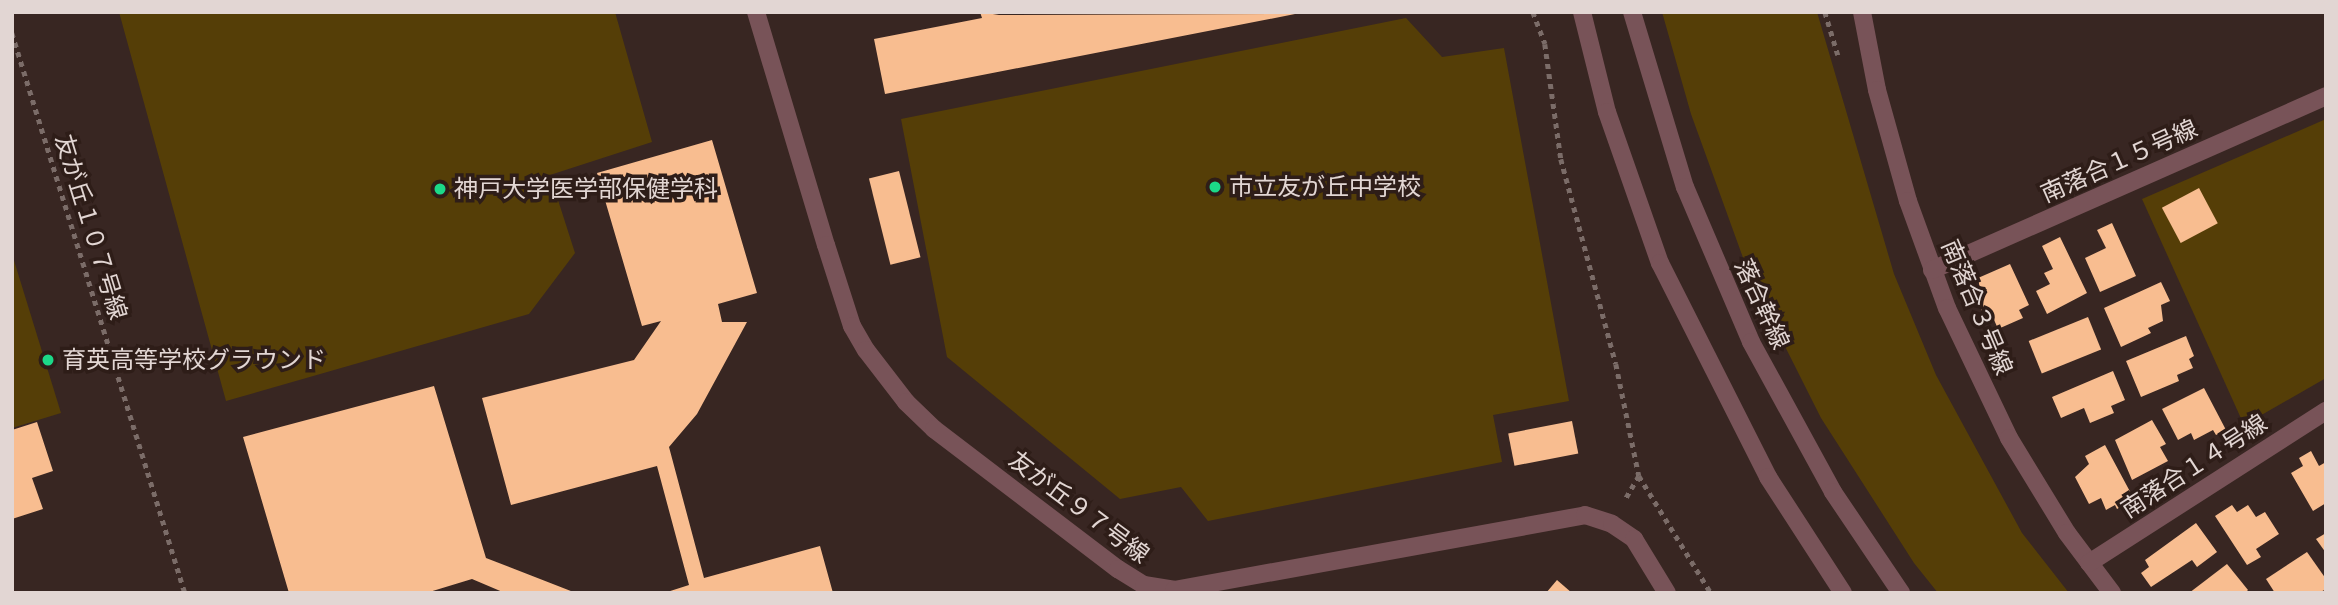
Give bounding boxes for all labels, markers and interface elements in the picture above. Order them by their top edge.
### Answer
street label: 南落合１５号線 [2036,114,2202,208]
street label: 友が丘１０７号線 [49,131,133,323]
place label: 市立友が丘中学校 [1229,173,1421,201]
place label: 神戸大学医学部保健学科 [454,175,718,203]
marker: 市立友が丘中学校 [1207,179,1223,195]
marker: 神戸大学医学部保健学科 [432,181,448,197]
street label: 南落合３号線 [1936,235,2018,379]
street label: 落合幹線 [1729,254,1795,354]
place label: 育英高等学校グラウンド [62,346,326,374]
marker: 育英高等学校グラウンド [40,352,56,368]
street label: 南落合１４号線 [2116,408,2272,524]
street label: 友が丘９７号線 [1003,445,1155,569]

